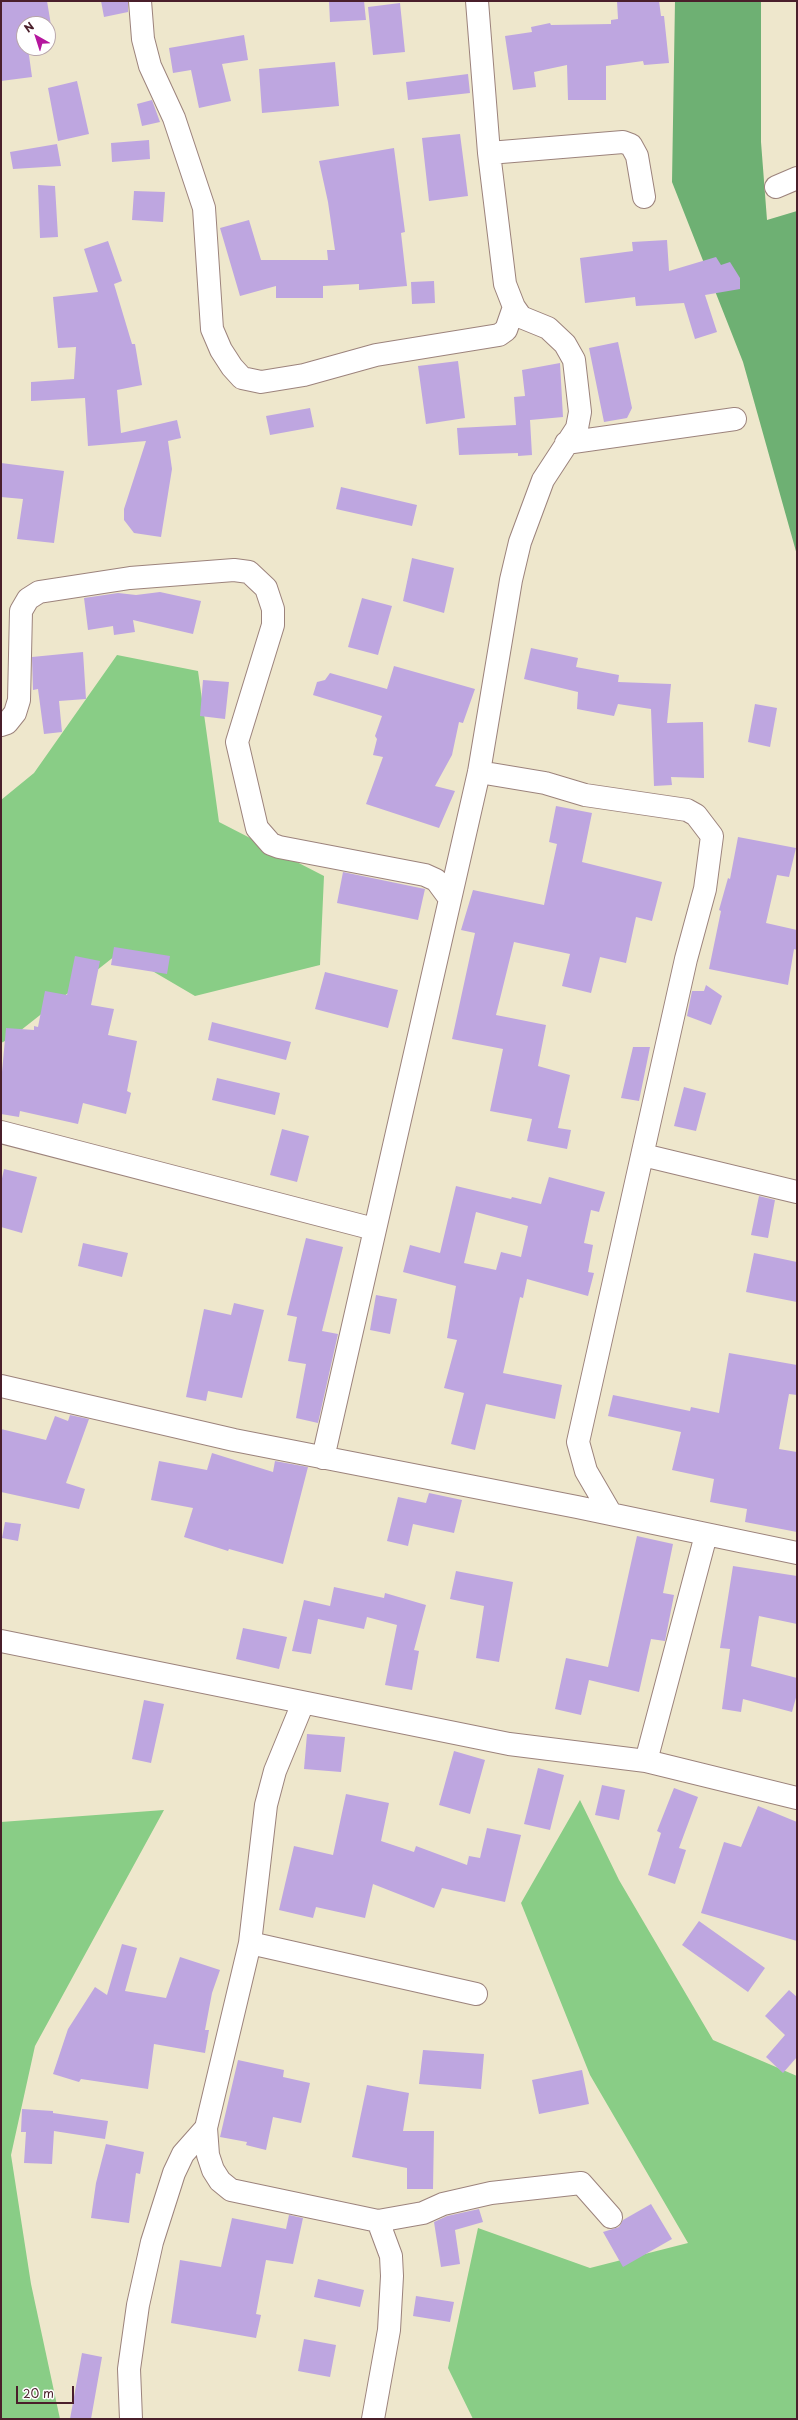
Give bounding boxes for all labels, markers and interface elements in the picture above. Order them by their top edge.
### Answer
north arrow [16,16,56,56]
text: N [20,18,37,36]
scale bar [18,2378,76,2404]
text: 20 m [23,2384,54,2402]

